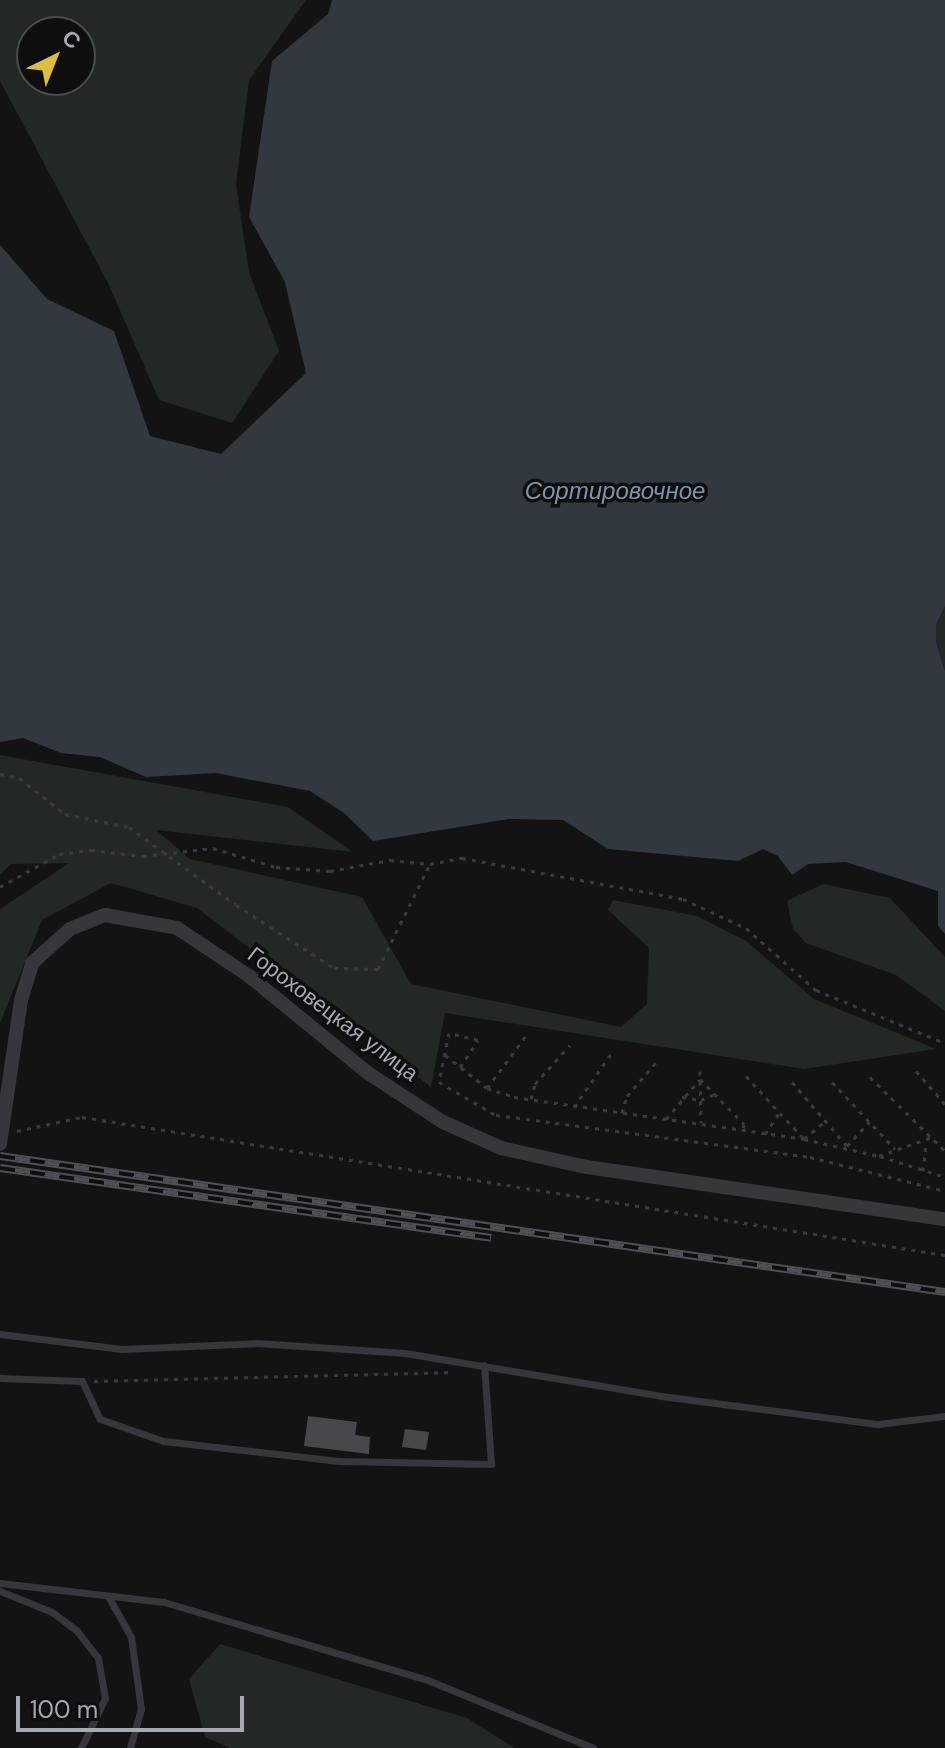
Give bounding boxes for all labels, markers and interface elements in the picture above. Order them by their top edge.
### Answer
north arrow [16,16,96,96]
text: С [56,24,87,56]
water label: Сортировочное [525,477,705,505]
street label: Гороховецкая улица [242,941,424,1087]
scale bar [20,1680,248,1730]
text: 100 m [30,1694,98,1725]

